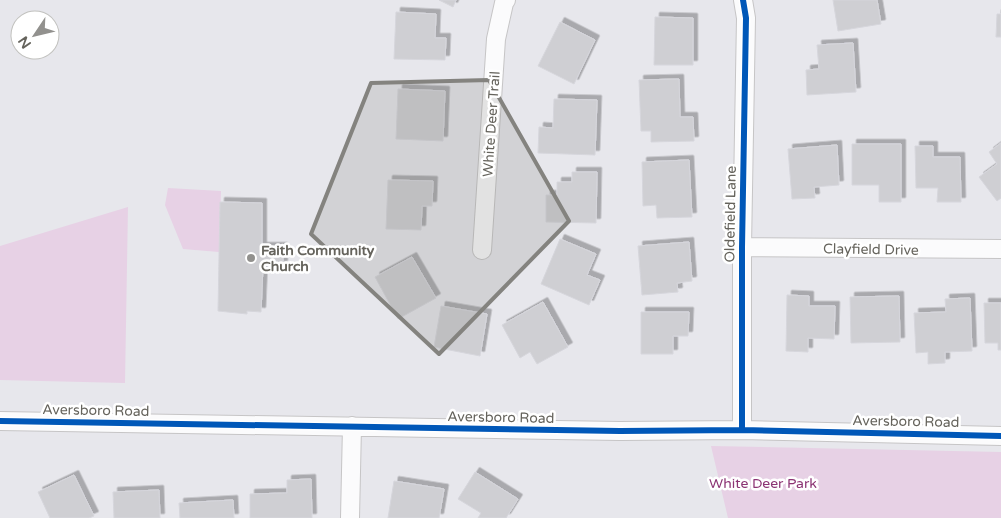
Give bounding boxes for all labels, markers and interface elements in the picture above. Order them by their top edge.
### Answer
north arrow [10,10,60,60]
text: N [15,33,35,52]
street label: White Deer Trail [479,71,504,177]
street label: Oldefield Lane [721,165,740,262]
street label: Clayfield Drive [823,240,919,259]
place label: Faith Community Church [261,242,375,275]
marker: Faith Community Church [245,252,257,264]
street label: Aversboro Road [42,401,150,420]
street label: Aversboro Road [447,408,555,427]
street label: Aversboro Road [852,412,960,431]
park label: White Deer Park [709,475,817,492]

